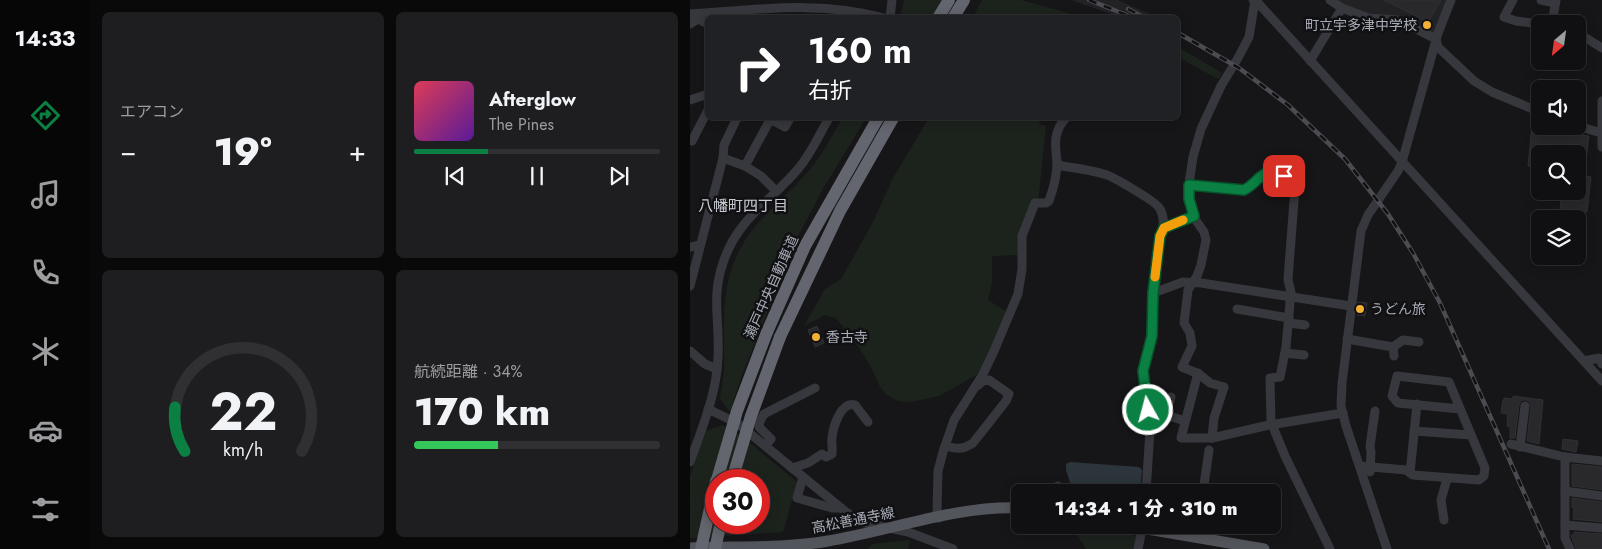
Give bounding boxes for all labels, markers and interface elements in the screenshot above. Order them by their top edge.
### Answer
place label: 町立宇多津中学校 [1305,15,1417,35]
north arrow [1531,15,1586,70]
map controls [1531,15,1586,265]
marker: 町立宇多津中学校 [1421,19,1433,31]
text: 14:33 [15,22,75,54]
text: 160 m [808,26,912,76]
icon: right [725,35,790,100]
text: 右折 [808,74,852,106]
button: sound [1531,80,1586,135]
text: Afterglow [489,86,576,113]
icon: directions [28,98,63,133]
text: エアコン [120,100,184,123]
text: The Pines [489,113,554,136]
text: 19° [214,124,272,179]
text: − [120,131,137,172]
text: + [349,131,366,172]
button: search [1531,145,1586,200]
pin [1263,155,1305,197]
icon: previous [441,162,469,190]
icon: pause [523,162,551,190]
icon: next [605,162,633,190]
icon: arrive [1270,162,1298,190]
icon: music [28,177,63,212]
district label: 八幡町四丁目 [698,195,788,217]
button: layers [1531,210,1586,265]
street label: 瀬戸中央自動車道 [739,232,803,342]
icon: phone [28,255,63,290]
place label: うどん旅 [1370,299,1426,319]
marker: うどん旅 [1354,303,1366,315]
place label: 香古寺 [826,327,868,347]
marker: 香古寺 [810,331,822,343]
icon: climate [28,334,63,369]
text: 航続距離 · 34% [414,360,522,383]
text: 22 [209,374,277,450]
position arrow [1121,383,1173,435]
text: 170 km [414,384,550,439]
icon: car [28,413,63,448]
text: km/h [223,437,263,463]
speed limit sign: 30 [705,469,770,534]
icon: filters [28,492,63,527]
text: 14:34 · 1 分 · 310 m [1055,495,1238,522]
street label: 高松善通寺線 [810,502,896,538]

